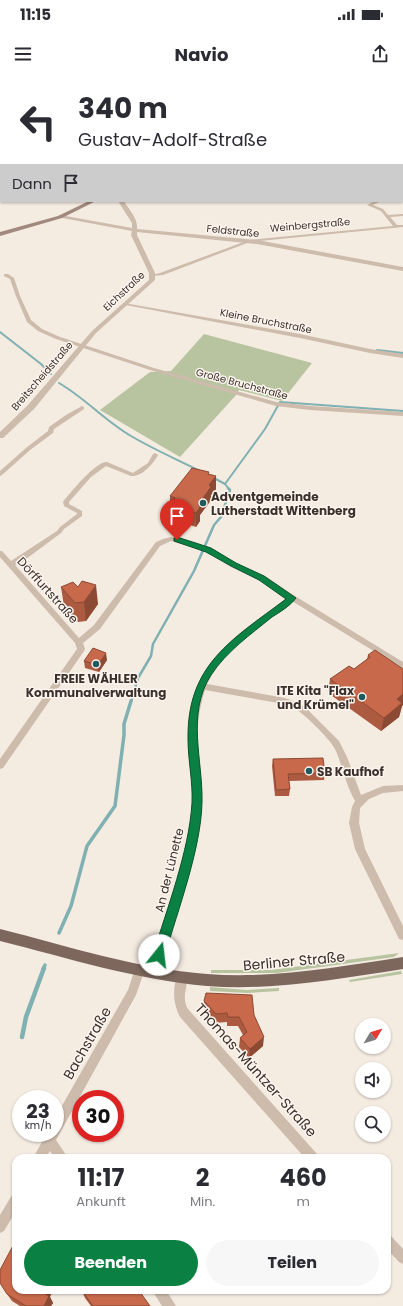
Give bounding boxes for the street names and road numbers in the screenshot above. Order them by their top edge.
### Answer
street label: Weinbergstraße [269,214,351,236]
street label: Feldstraße [206,221,260,241]
street label: Eichstraße [100,268,148,314]
street label: Kleine Bruchstraße [219,305,313,337]
street label: Breitscheidstraße [8,338,76,414]
street label: Große Bruchstraße [194,365,290,403]
street label: Dörffurtstraße [14,553,82,627]
street label: An der Lünette [150,826,188,914]
street label: Berliner Straße [242,947,346,975]
street label: Thomas-Müntzer-Straße [190,999,322,1141]
street label: Bachstraße [58,1003,116,1083]

